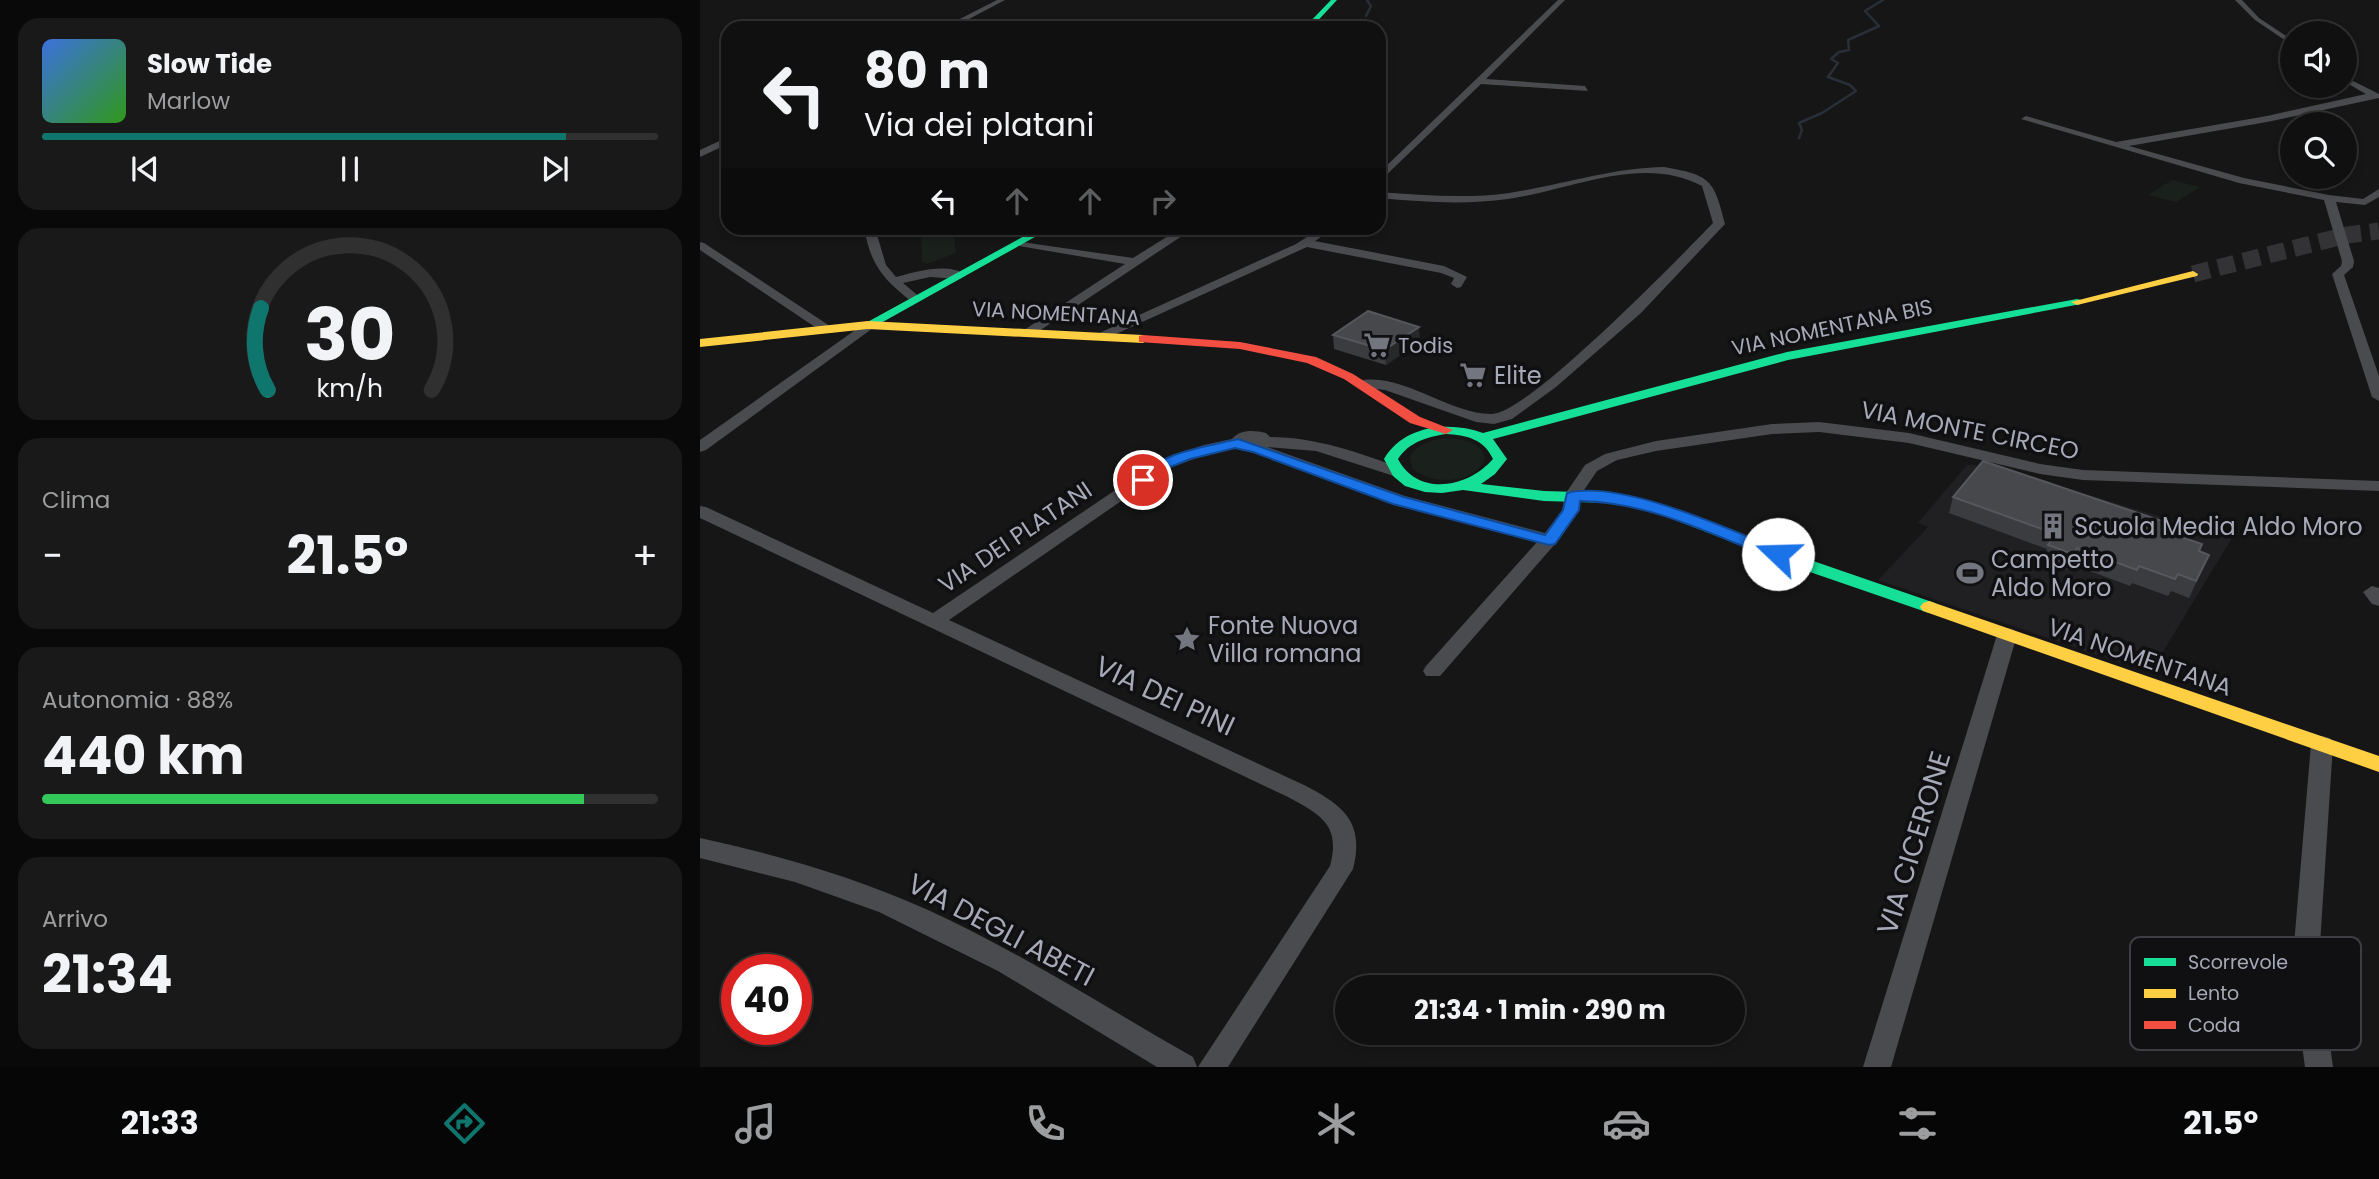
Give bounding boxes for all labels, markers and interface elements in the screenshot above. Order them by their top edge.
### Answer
map controls [2280,21,2357,189]
button: sound [2280,21,2357,98]
text: 80 m [864,37,990,105]
text: Slow Tide [147,46,272,82]
icon: left [749,49,840,140]
text: Marlow [147,85,230,117]
text: Via dei platani [864,102,1094,147]
button: search [2280,112,2357,189]
icon: previous [126,150,164,188]
icon: pause [331,150,369,188]
icon: next [536,150,574,188]
icon: left [925,182,963,220]
icon: ahead [998,182,1036,220]
icon: ahead [1071,182,1109,220]
icon: right [1144,182,1182,220]
text: 30 [304,284,396,385]
street label: VIA NOMENTANA BIS [1729,292,1935,362]
street label: VIA NOMENTANA [971,294,1141,332]
supermarket icon: Todis [1362,330,1392,360]
place label: Todis [1398,331,1453,360]
place label: Elite [1494,359,1542,392]
supermarket icon: Elite [1458,360,1488,390]
text: km/h [317,370,383,405]
street label: VIA MONTE CIRCEO [1858,393,2082,467]
pin [1113,450,1173,510]
icon: arrive [1124,461,1162,499]
street label: VIA DEI PLATANI [932,473,1098,601]
text: Clima [42,484,110,516]
place label: Scuola Media Aldo Moro [2074,510,2363,543]
building icon: Scuola Media Aldo Moro [2038,511,2068,541]
position arrow [1741,517,1815,591]
text: 21.5° [287,519,408,592]
text: − [42,529,63,582]
text: + [632,529,658,582]
place label: Campetto Aldo Moro [1991,543,2114,604]
sports icon: Campetto Aldo Moro [1955,558,1985,588]
place label: Fonte Nuova Villa romana [1208,609,1361,670]
street label: VIA NOMENTANA [2044,610,2236,704]
place icon: Fonte Nuova Villa romana [1172,624,1202,654]
street label: VIA DEI PINI [1089,647,1241,745]
text: Autonomia · 88% [42,684,233,716]
text: 440 km [42,719,245,792]
street label: VIA CICERONE [1868,747,1960,939]
street label: VIA DEGLI ABETI [900,864,1102,996]
text: Arrivo [42,903,108,935]
legend [2130,937,2361,1050]
text: 21:34 [42,938,173,1011]
text: Scorrevole [2188,949,2288,976]
speed limit sign: 40 [721,954,812,1045]
text: Lento [2188,980,2239,1007]
text: 21:34 · 1 min · 290 m [1414,992,1666,1028]
text: Coda [2188,1012,2241,1039]
icon: directions [440,1099,489,1148]
icon: music [731,1099,780,1148]
icon: phone [1021,1099,1070,1148]
icon: climate [1312,1099,1361,1148]
icon: car [1602,1099,1651,1148]
icon: filters [1893,1099,1942,1148]
text: 21:33 [121,1100,199,1145]
text: 21.5° [2183,1100,2258,1145]

